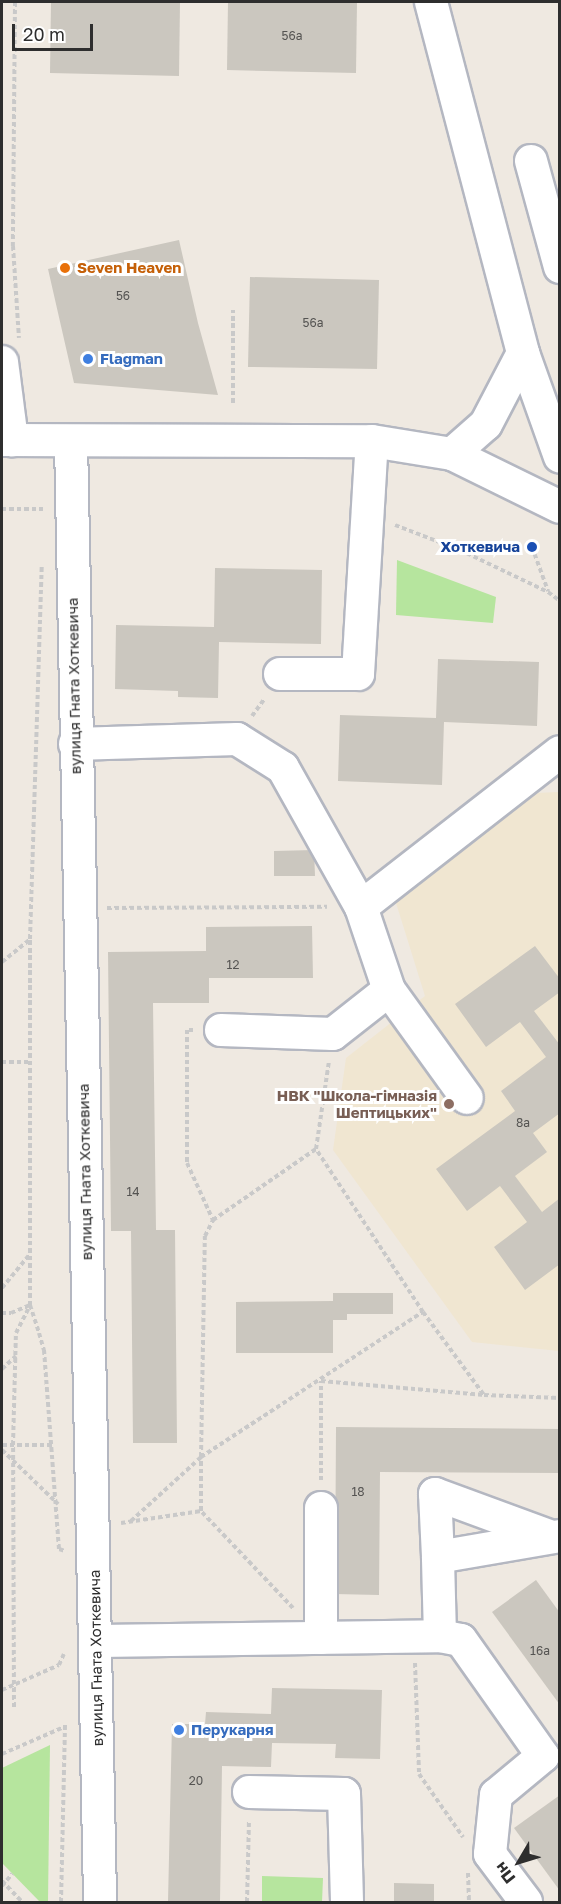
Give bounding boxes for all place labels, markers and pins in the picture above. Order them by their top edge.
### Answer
place label: Seven Heaven [77,259,181,277]
marker: Seven Heaven [58,261,72,275]
place label: Flagman [100,350,163,368]
marker: Flagman [81,352,95,366]
place label: Хоткевича [440,538,520,556]
marker: Хоткевича [525,540,539,554]
place label: НВК "Школа-гімназія Шептицьких" [277,1086,437,1121]
marker: НВК "Школа-гімназія Шептицьких" [442,1097,456,1111]
place label: Перукарня [191,1721,273,1739]
marker: Перукарня [172,1723,186,1737]

